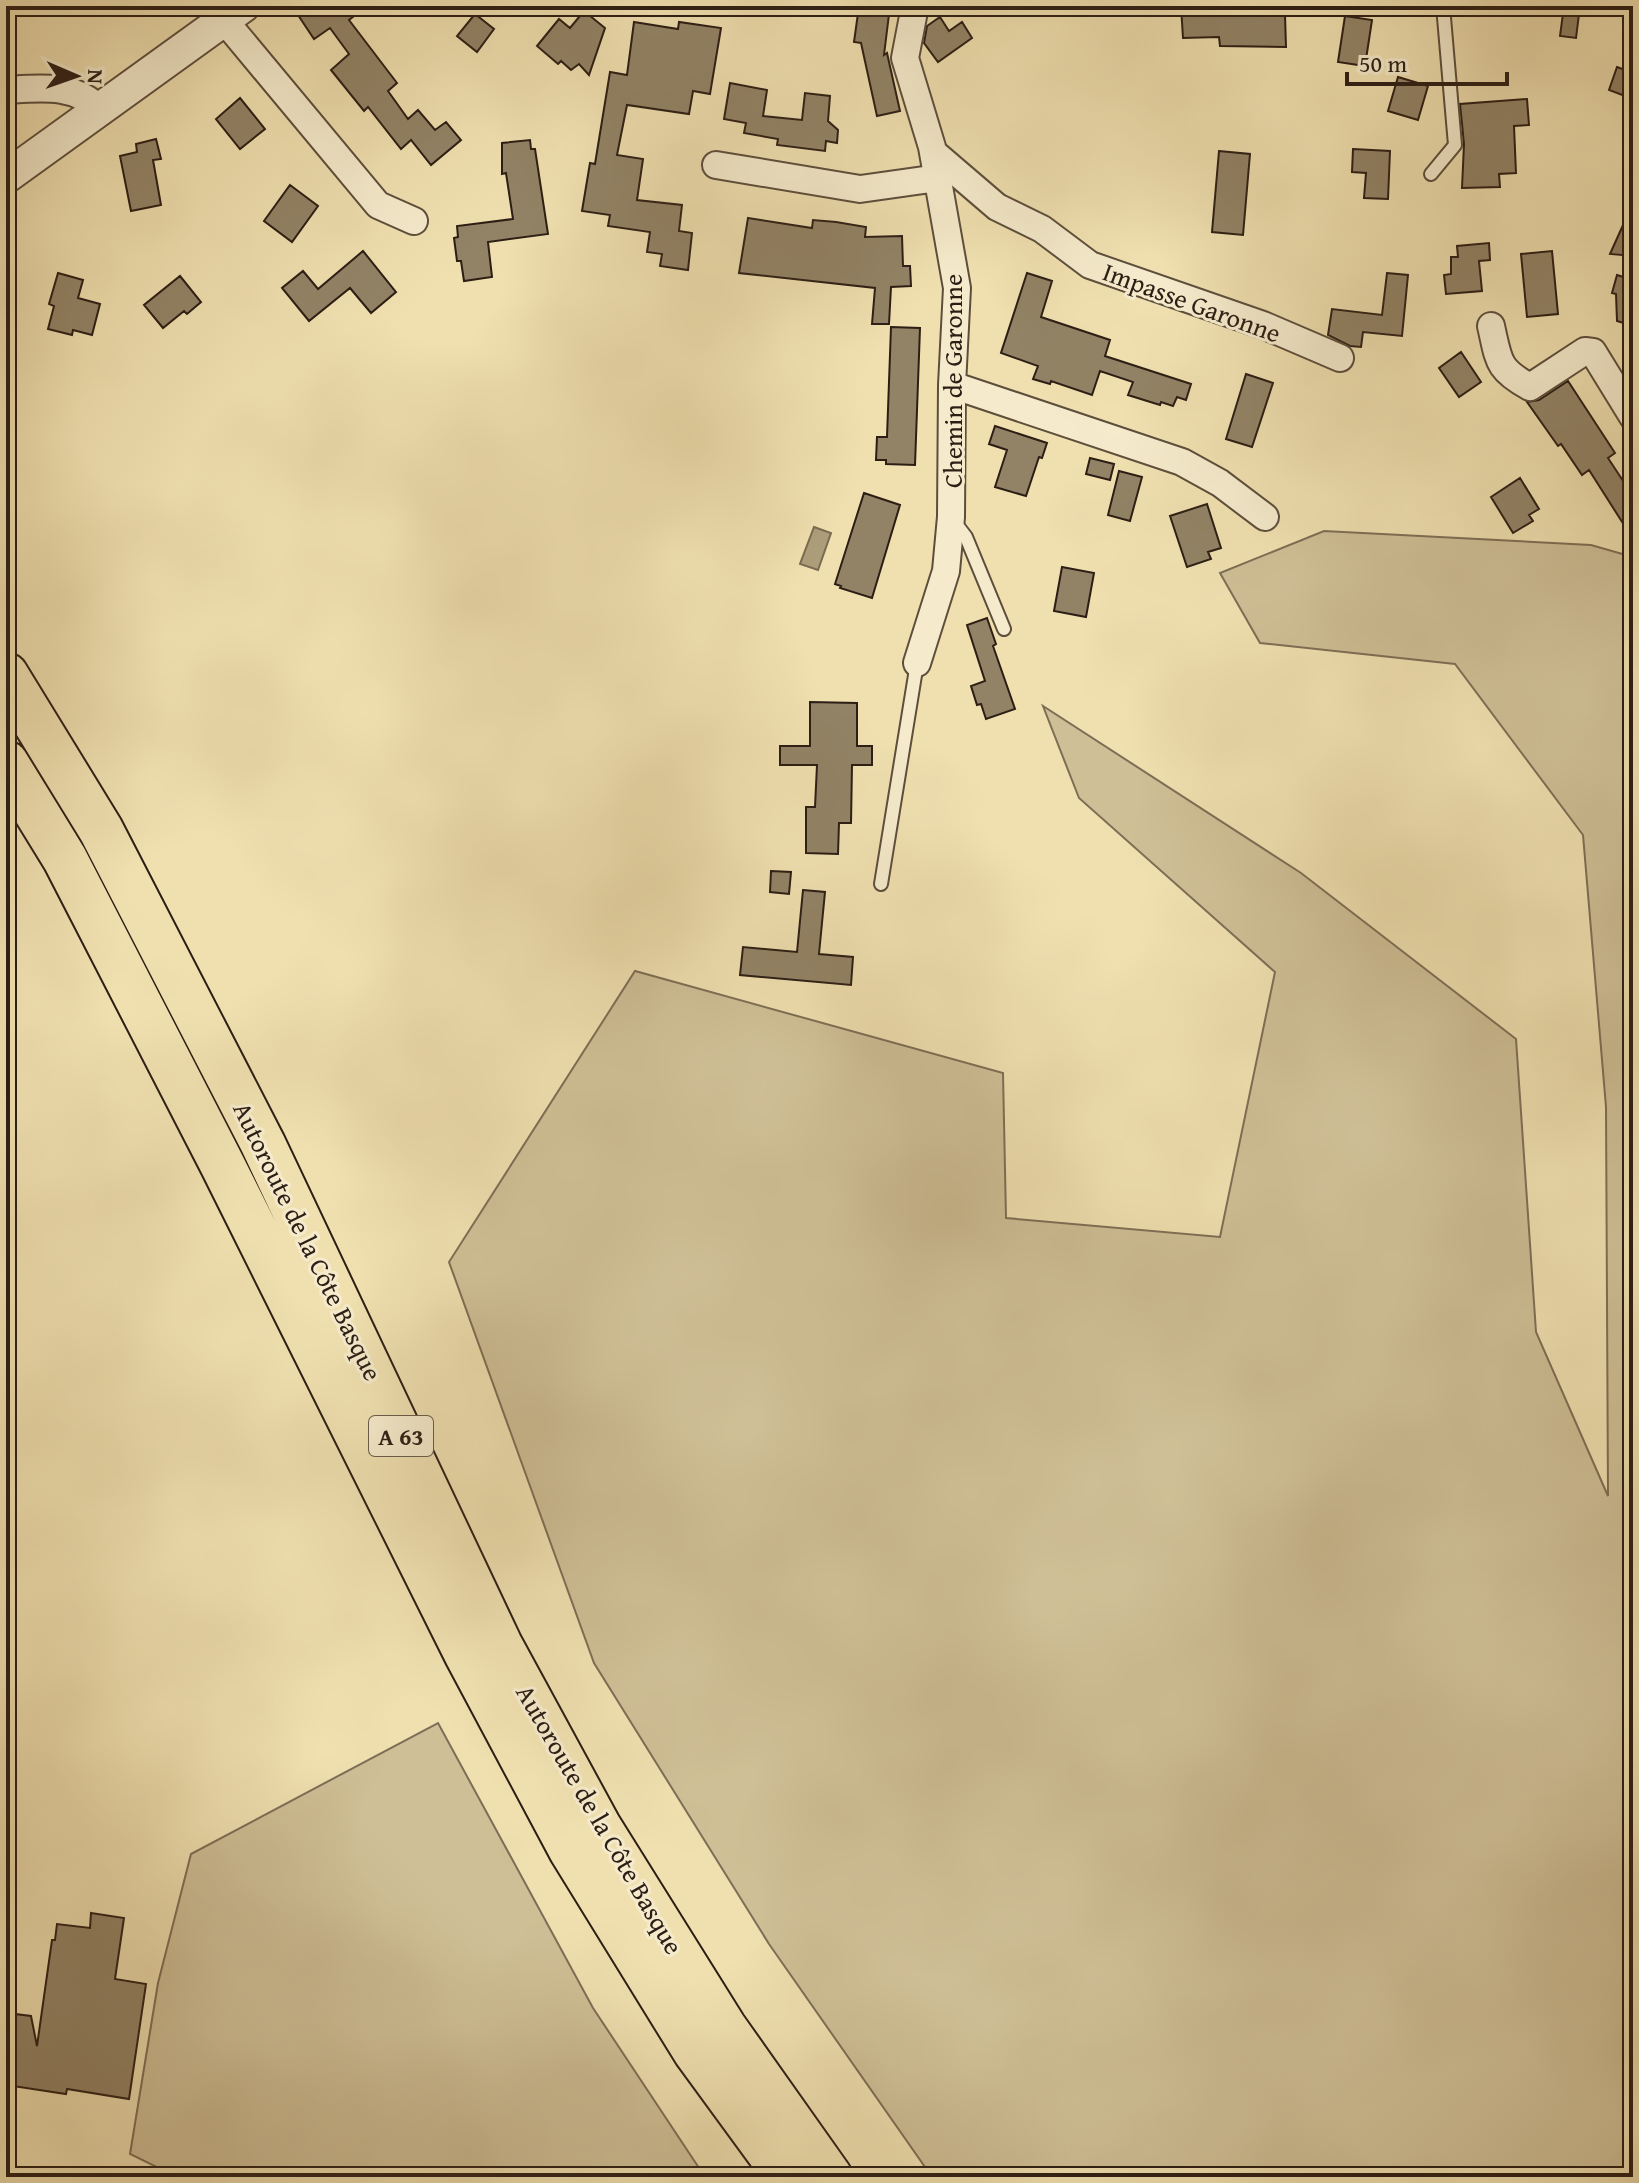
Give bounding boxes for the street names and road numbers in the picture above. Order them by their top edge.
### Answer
street label: Impasse Garonne [1098,252,1286,352]
street label: Chemin de Garonne [933,274,972,488]
street label: Autoroute de la Côte Basque [223,1095,393,1387]
road number: A 63 [369,1416,433,1456]
street label: Autoroute de la Côte Basque [507,1677,693,1961]

